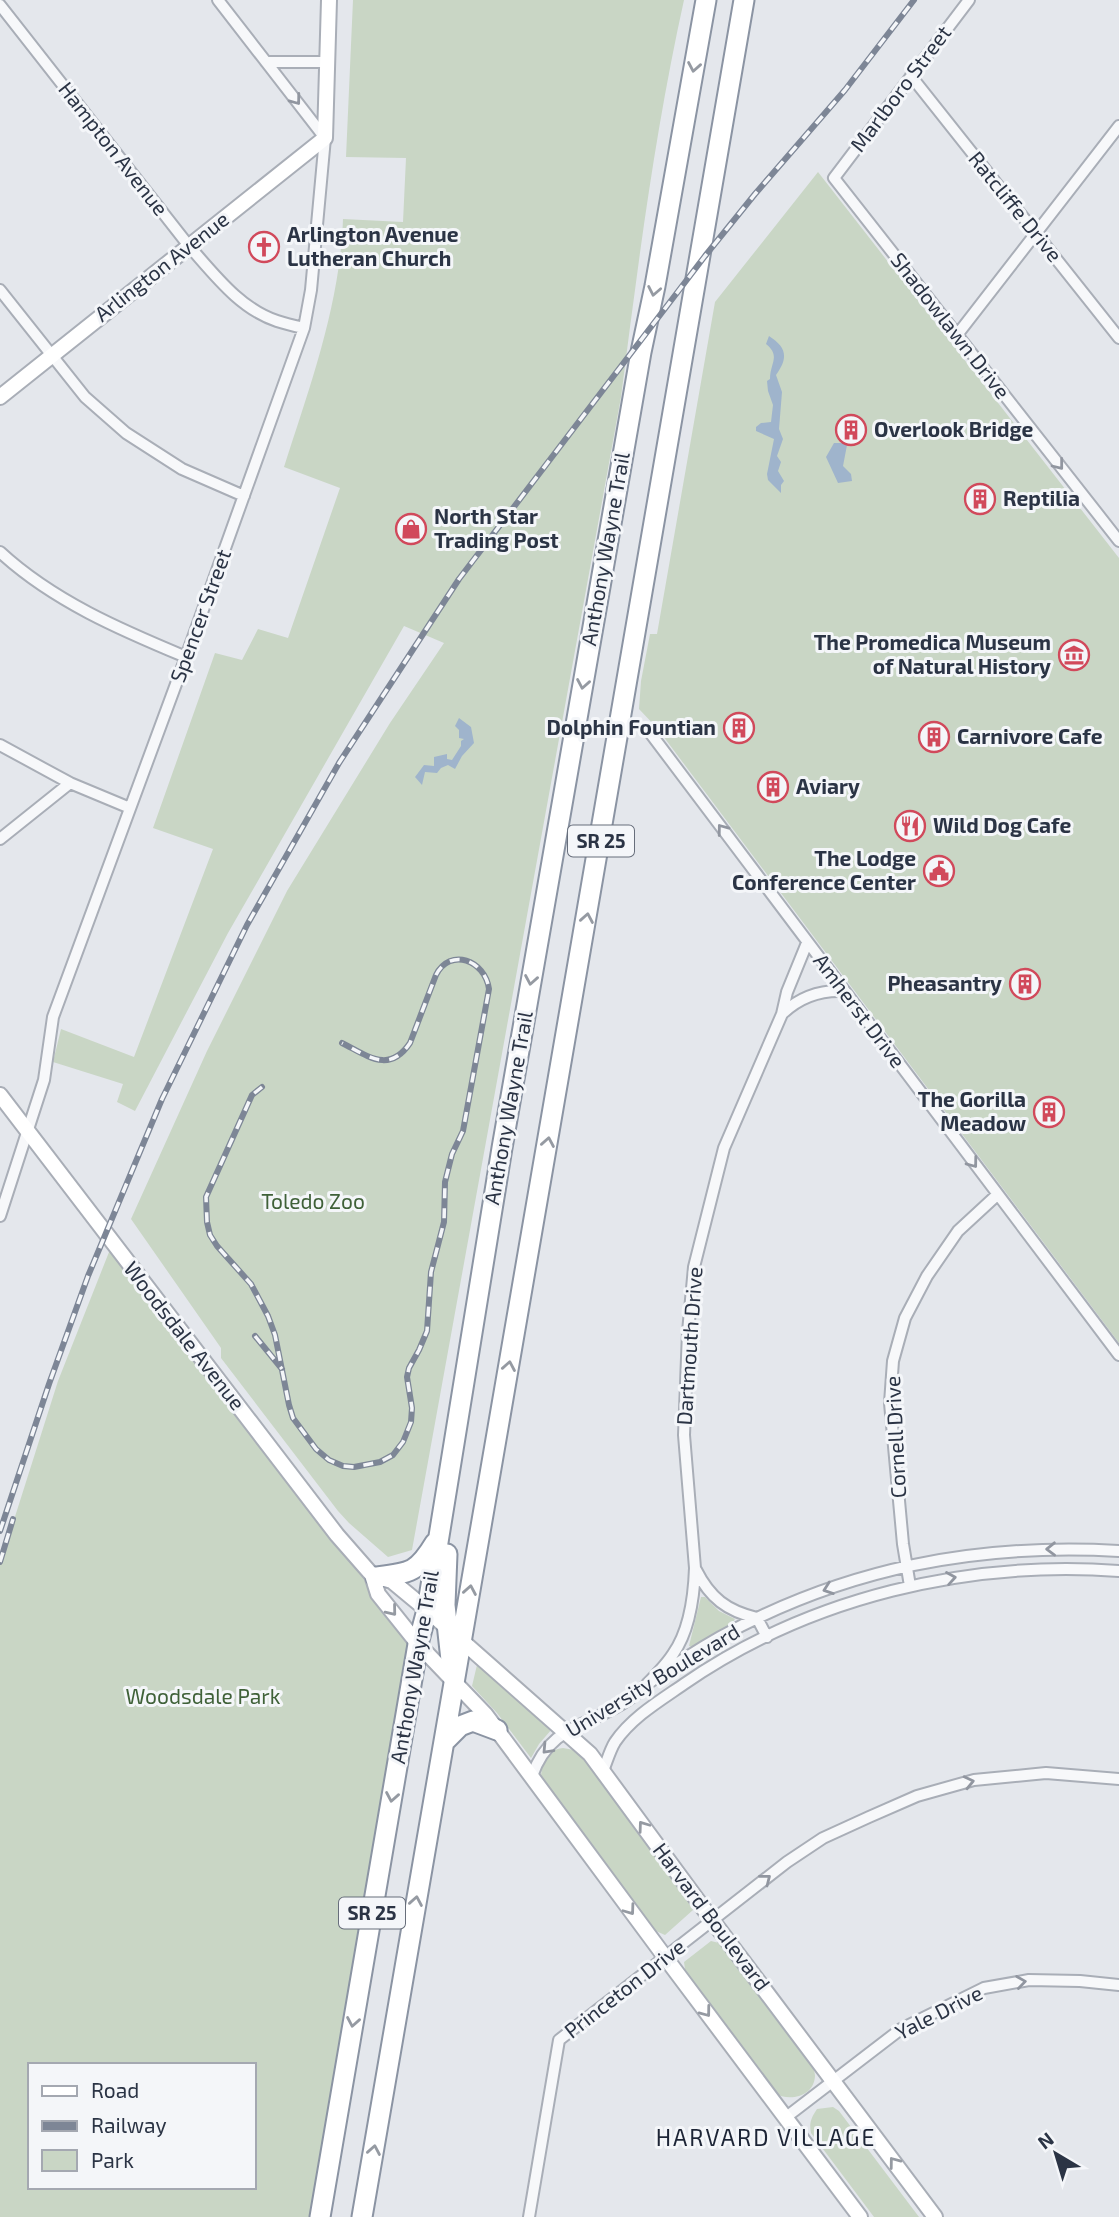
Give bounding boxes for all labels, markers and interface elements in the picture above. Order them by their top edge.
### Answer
street label: Marlboro Street [844,20,955,156]
one-way arrow [687,61,702,73]
street label: Hampton Avenue [54,76,174,220]
one-way arrow [287,92,300,105]
street label: Ratcliffe Drive [964,146,1068,266]
street label: Arlington Avenue [89,206,233,326]
place label: Arlington Avenue Lutheran Church [287,221,459,270]
church icon: Arlington Avenue Lutheran Church [247,230,281,264]
street label: Shadowlawn Drive [886,247,1016,403]
one-way arrow [647,285,662,297]
building icon: Overlook Bridge [834,413,868,447]
place label: Overlook Bridge [874,416,1034,441]
street label: Anthony Wayne Trail [575,449,634,648]
one-way arrow [1051,458,1064,470]
building icon: Reptilia [963,482,997,516]
place label: Reptilia [1003,485,1080,510]
place label: North Star Trading Post [434,503,559,552]
shop icon: North Star Trading Post [394,512,428,546]
street label: Spencer Street [164,546,235,685]
place label: The Promedica Museum of Natural History [814,629,1051,679]
museum icon: The Promedica Museum of Natural History [1057,638,1091,672]
one-way arrow [576,678,591,690]
building icon: Dolphin Fountian [722,711,756,745]
place label: Dolphin Fountian [546,714,716,739]
building icon: Carnivore Cafe [917,720,951,754]
place label: Carnivore Cafe [957,723,1103,748]
building icon: Aviary [756,770,790,804]
place label: Aviary [796,773,860,799]
restaurant icon: Wild Dog Cafe [893,809,927,843]
place label: Wild Dog Cafe [933,812,1071,837]
one-way arrow [718,824,730,837]
road number: SR 25 [568,826,634,856]
place label: The Lodge Conference Center [732,845,916,894]
public building icon: The Lodge Conference Center [922,854,956,888]
one-way arrow [579,912,594,924]
street label: Amherst Drive [809,948,911,1072]
building icon: Pheasantry [1008,967,1042,1001]
place label: Pheasantry [887,970,1002,996]
one-way arrow [524,974,539,986]
street label: Anthony Wayne Trail [478,1008,537,1207]
place label: The Gorilla Meadow [918,1086,1026,1135]
building icon: The Gorilla Meadow [1032,1095,1066,1129]
one-way arrow [540,1136,555,1148]
one-way arrow [965,1155,977,1168]
park label: Toledo Zoo [261,1188,365,1213]
street label: Woodsdale Avenue [119,1256,251,1414]
street label: Dartmouth Drive [670,1266,707,1426]
one-way arrow [501,1360,516,1372]
street label: Cornell Drive [879,1375,910,1499]
one-way arrow [1045,1541,1056,1557]
street label: Anthony Wayne Trail [384,1567,443,1766]
one-way arrow [945,1571,957,1586]
one-way arrow [822,1581,835,1595]
one-way arrow [462,1584,477,1596]
one-way arrow [383,1604,396,1616]
street label: University Boulevard [561,1618,744,1742]
park label: Woodsdale Park [126,1683,281,1708]
one-way arrow [543,1741,556,1754]
one-way arrow [963,1776,975,1790]
one-way arrow [385,1791,400,1803]
one-way arrow [639,1821,651,1834]
street label: Harvard Boulevard [648,1837,776,1995]
one-way arrow [758,1874,770,1887]
one-way arrow [408,1895,423,1907]
road number: SR 25 [339,1898,405,1928]
one-way arrow [622,1902,634,1915]
street label: Princeton Drive [559,1933,689,2043]
one-way arrow [1015,1975,1027,1990]
street label: Yale Drive [891,1979,986,2044]
one-way arrow [697,2004,710,2017]
one-way arrow [346,2016,361,2028]
legend [28,2063,256,2189]
text: Road [91,2077,139,2102]
text: Railway [91,2112,167,2137]
north arrow [1021,2119,1091,2189]
district label: HARVARD VILLAGE [656,2123,876,2151]
text: N [1033,2127,1058,2153]
one-way arrow [366,2144,381,2156]
text: Park [91,2147,134,2172]
one-way arrow [890,2157,902,2170]

